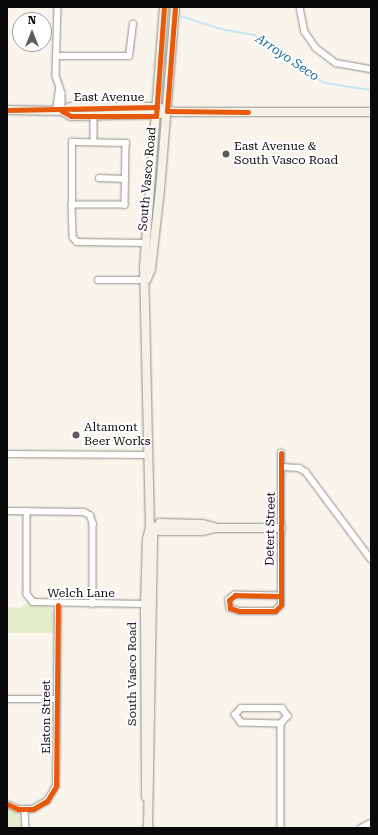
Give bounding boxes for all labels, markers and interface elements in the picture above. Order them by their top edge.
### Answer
north arrow [12,12,52,52]
text: N [28,14,36,27]
water label: Arroyo Seco [252,31,322,85]
street label: East Avenue [74,91,144,105]
street label: South Vasco Road [136,127,160,231]
place label: East Avenue & South Vasco Road [234,140,338,168]
marker: East Avenue & South Vasco Road [221,149,231,159]
place label: Altamont Beer Works [84,421,150,449]
marker: Altamont Beer Works [71,430,81,440]
street label: Detert Street [263,492,279,566]
street label: Welch Lane [47,587,115,601]
street label: South Vasco Road [126,622,140,726]
street label: Elston Street [40,680,54,754]

